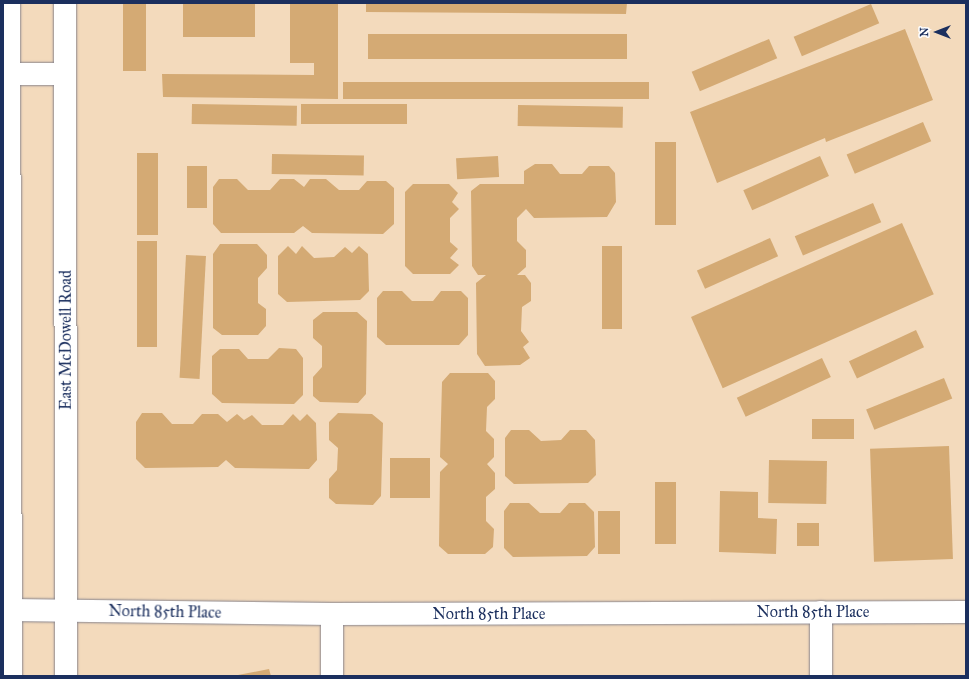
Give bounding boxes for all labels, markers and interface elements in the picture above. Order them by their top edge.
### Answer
north arrow [917,12,957,52]
text: N [918,27,931,37]
street label: East McDowell Road [56,270,76,410]
street label: North 85th Place [108,601,222,623]
street label: North 85th Place [756,602,870,622]
street label: North 85th Place [432,604,546,624]

